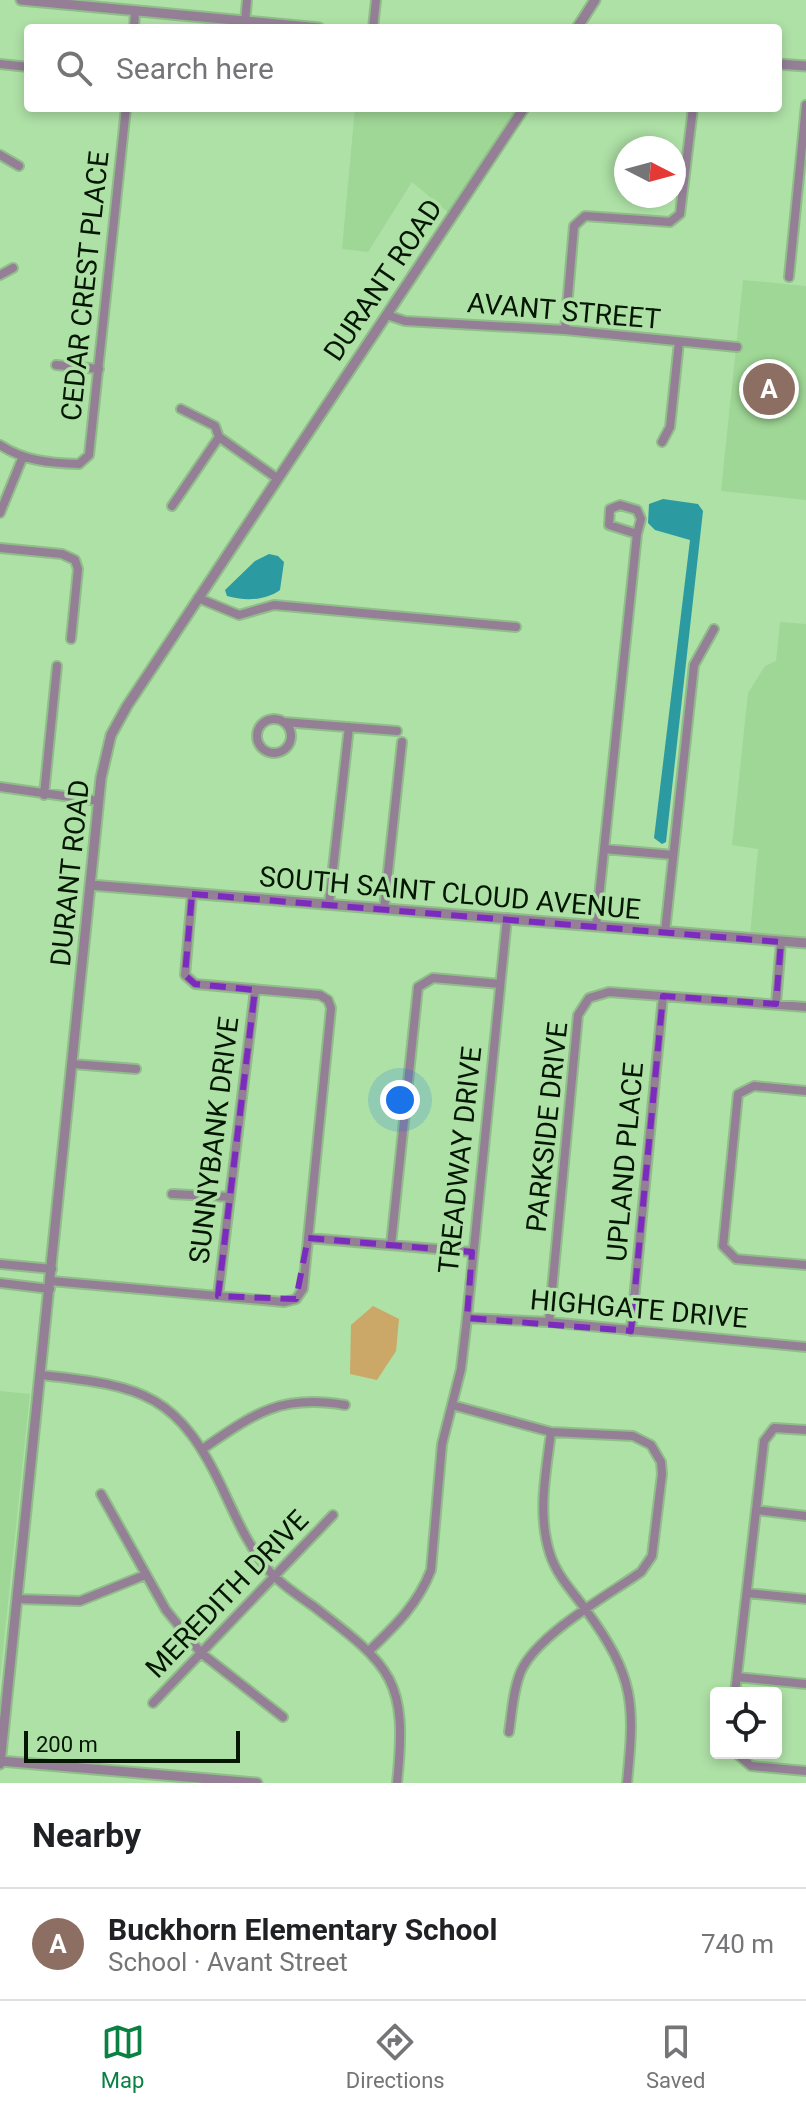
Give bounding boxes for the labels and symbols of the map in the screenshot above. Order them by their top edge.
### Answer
north arrow [614,136,686,208]
street label: CEDAR CREST PLACE [54,149,116,423]
street label: DURANT ROAD [317,193,449,367]
street label: AVANT STREET [466,286,662,336]
pin: A [743,359,795,419]
street label: DURANT ROAD [44,778,96,968]
street label: SOUTH SAINT CLOUD AVENUE [258,860,642,926]
street label: SUNNYBANK DRIVE [182,1015,246,1265]
street label: PARKSIDE DRIVE [520,1020,574,1234]
street label: TREADWAY DRIVE [432,1045,488,1275]
street label: UPLAND PLACE [600,1061,650,1263]
your location [380,1080,420,1120]
street label: HIGHGATE DRIVE [529,1283,749,1335]
street label: MEREDITH DRIVE [139,1504,315,1684]
scale bar [24,1727,240,1763]

